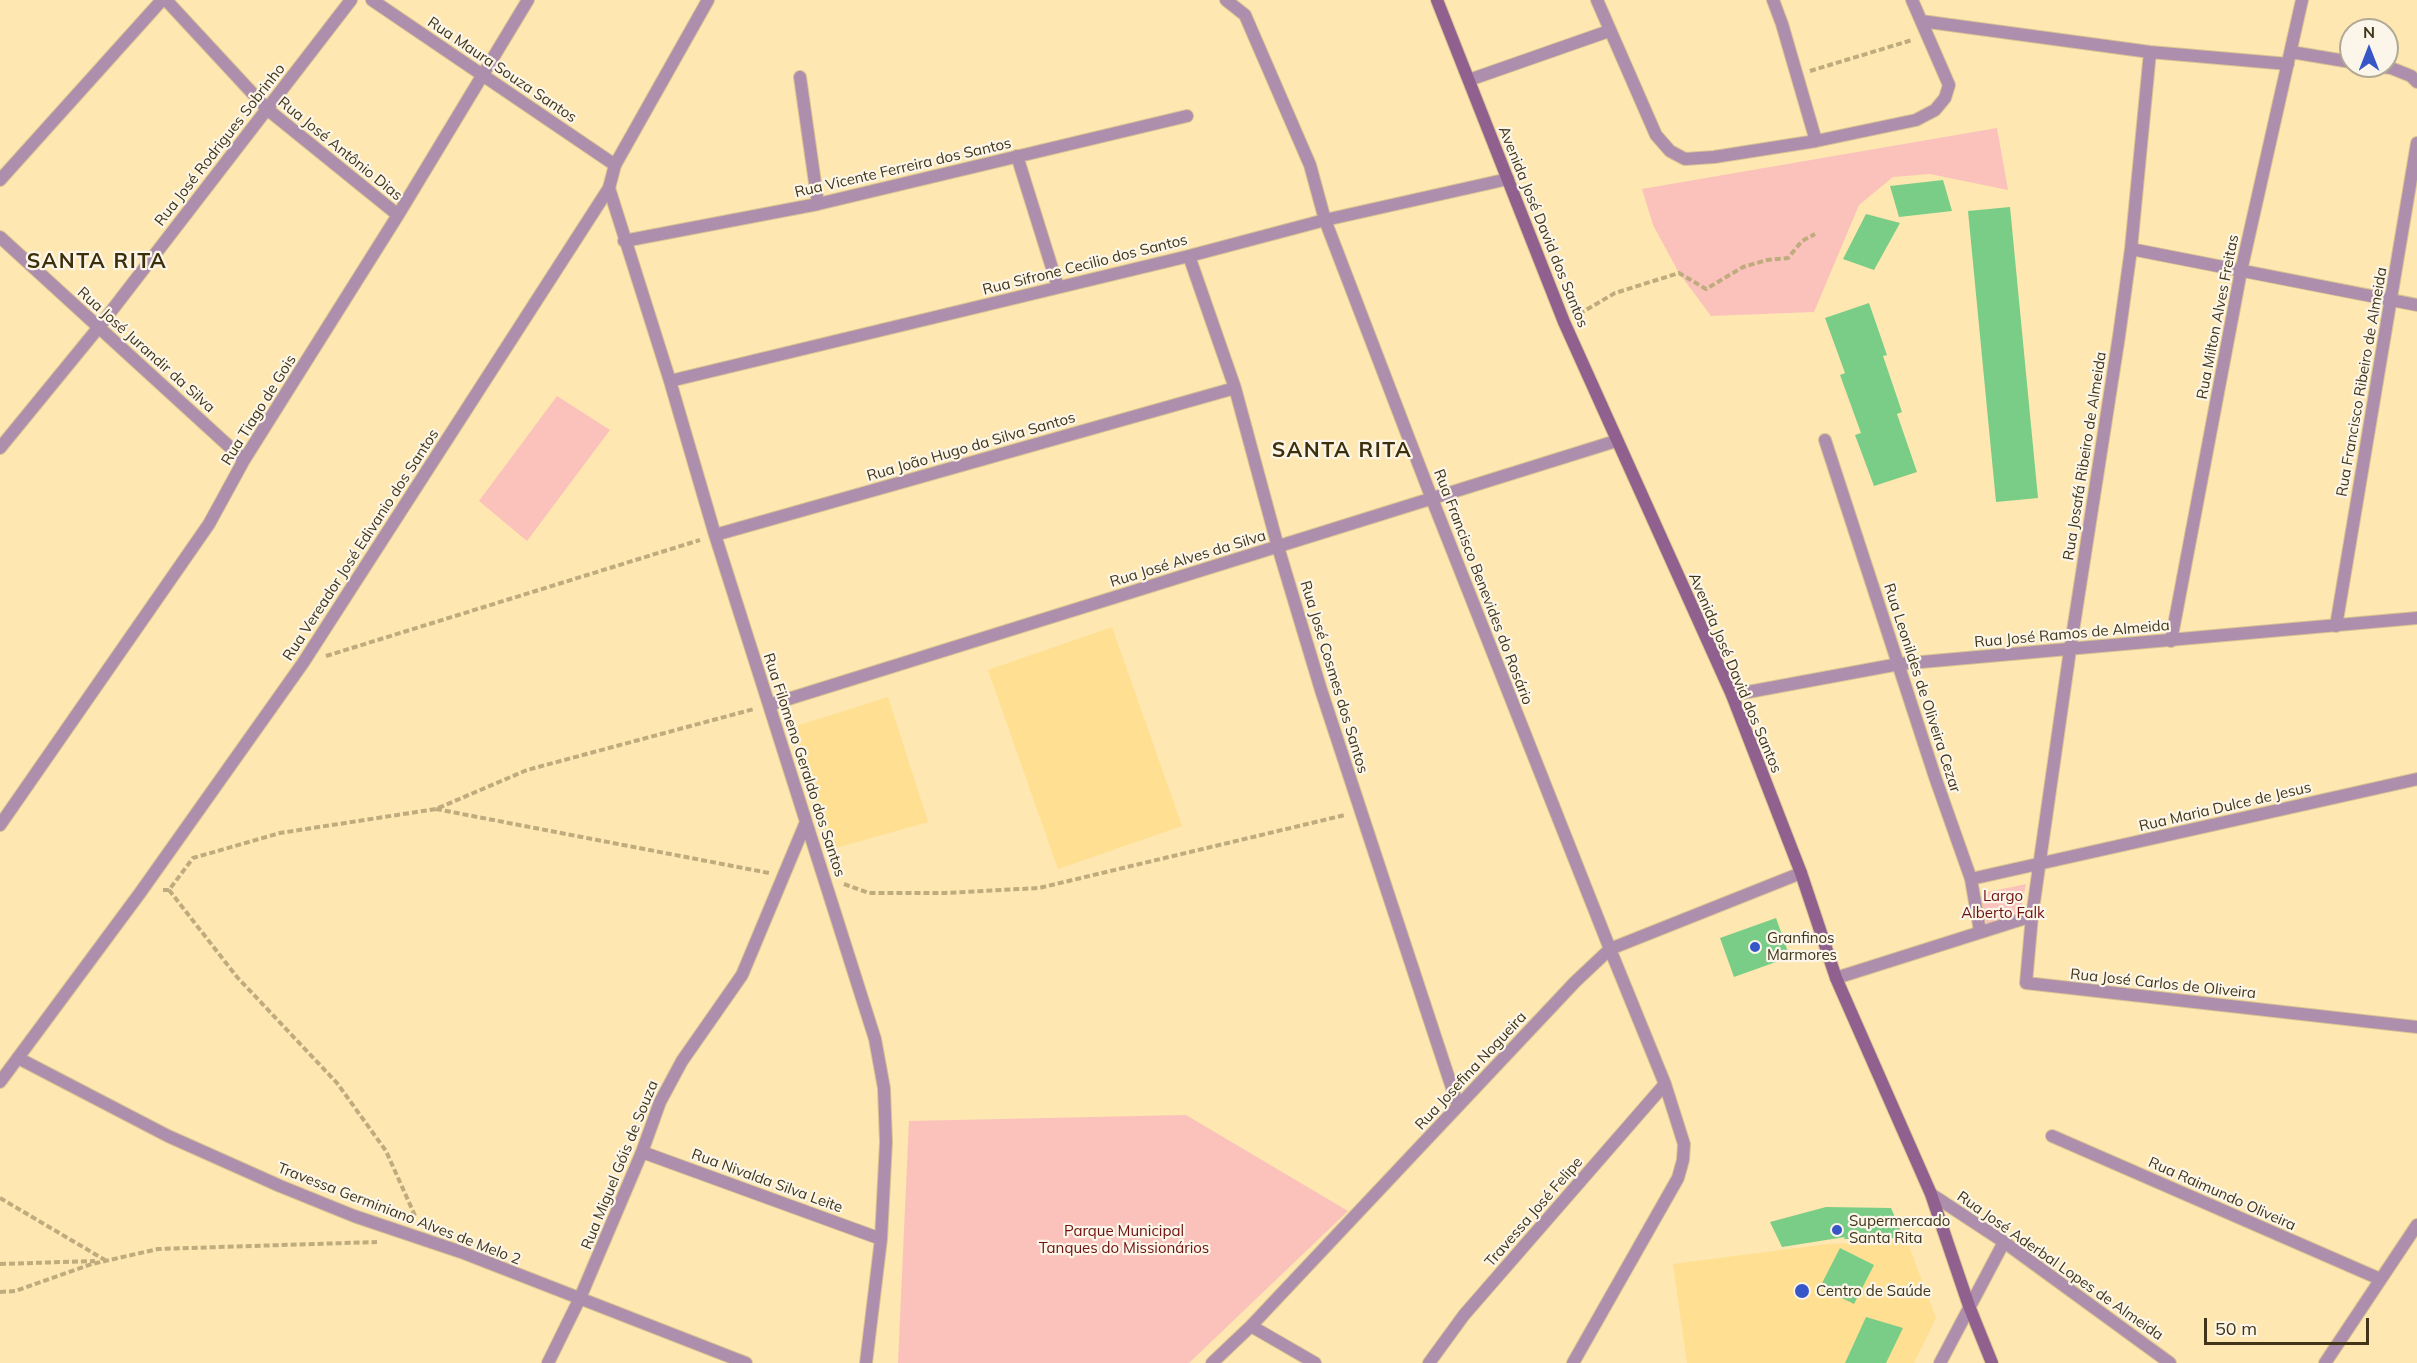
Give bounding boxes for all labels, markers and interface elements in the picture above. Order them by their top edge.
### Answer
street label: Rua Maura Souza Santos [424,13,580,127]
north arrow [2339,18,2399,78]
text: N [2363,22,2375,42]
street label: Rua José Rodrigues Sobrinho [151,60,289,230]
street label: Rua José Antônio Dias [274,93,406,205]
street label: Avenida José David dos Santos [1494,124,1592,330]
street label: Rua Vicente Ferreira dos Santos [793,134,1013,202]
street label: Rua Sifrone Cecilio dos Santos [981,231,1189,299]
street label: Rua Milton Alves Freitas [2193,233,2243,401]
district label: SANTA RITA [27,249,167,275]
street label: Rua Francisco Ribeiro de Almeida [2333,266,2391,498]
street label: Rua José Jurandir da Silva [74,283,218,417]
street label: Rua Josafá Ribeiro de Almeida [2060,350,2110,562]
street label: Rua Tiago de Gois [218,351,300,469]
street label: Rua João Hugo da Silva Santos [865,409,1077,485]
street label: Rua Vereador José Edivanio dos Santos [279,426,443,664]
district label: SANTA RITA [1272,438,1412,464]
street label: Rua Francisco Benevides do Rosário [1430,467,1536,707]
street label: Rua José Alves da Silva [1108,527,1268,591]
street label: Avenida José David dos Santos [1685,570,1785,776]
street label: Rua José Cosmes dos Santos [1296,578,1372,776]
street label: Rua Leonildes de Oliveira Cezar [1880,581,1964,795]
street label: Rua José Ramos de Almeida [1974,616,2170,652]
street label: Rua Filomeno Geraldo dos Santos [759,651,849,879]
street label: Rua Maria Dulce de Jesus [2137,778,2313,836]
park label: Largo Alberto Falk [1961,887,2045,922]
place label: Granfinos Marmores [1767,929,1837,964]
marker: Granfinos Marmores [1748,940,1762,954]
street label: Rua José Carlos de Oliveira [2069,965,2257,1003]
street label: Rua Josefina Nogueira [1412,1008,1530,1134]
street label: Rua Miguel Góis de Souza [578,1078,662,1252]
street label: Rua Nivalda Silva Leite [689,1145,845,1217]
street label: Travessa José Felipe [1481,1153,1587,1271]
street label: Rua Raimundo Oliveira [2145,1153,2299,1235]
street label: Travessa Germiniano Alves de Melo 2 [275,1159,523,1269]
street label: Rua José Aderbal Lopes de Almeida [1953,1188,2167,1344]
place label: Supermercado Santa Rita [1849,1212,1950,1247]
park label: Parque Municipal Tanques do Missionários [1039,1222,1209,1257]
marker: Supermercado Santa Rita [1830,1223,1844,1237]
marker: Centro de Saúde [1793,1282,1811,1300]
place label: Centro de Saúde [1816,1282,1931,1300]
scale bar [2207,1306,2372,1344]
text: 50 m [2215,1317,2257,1340]

